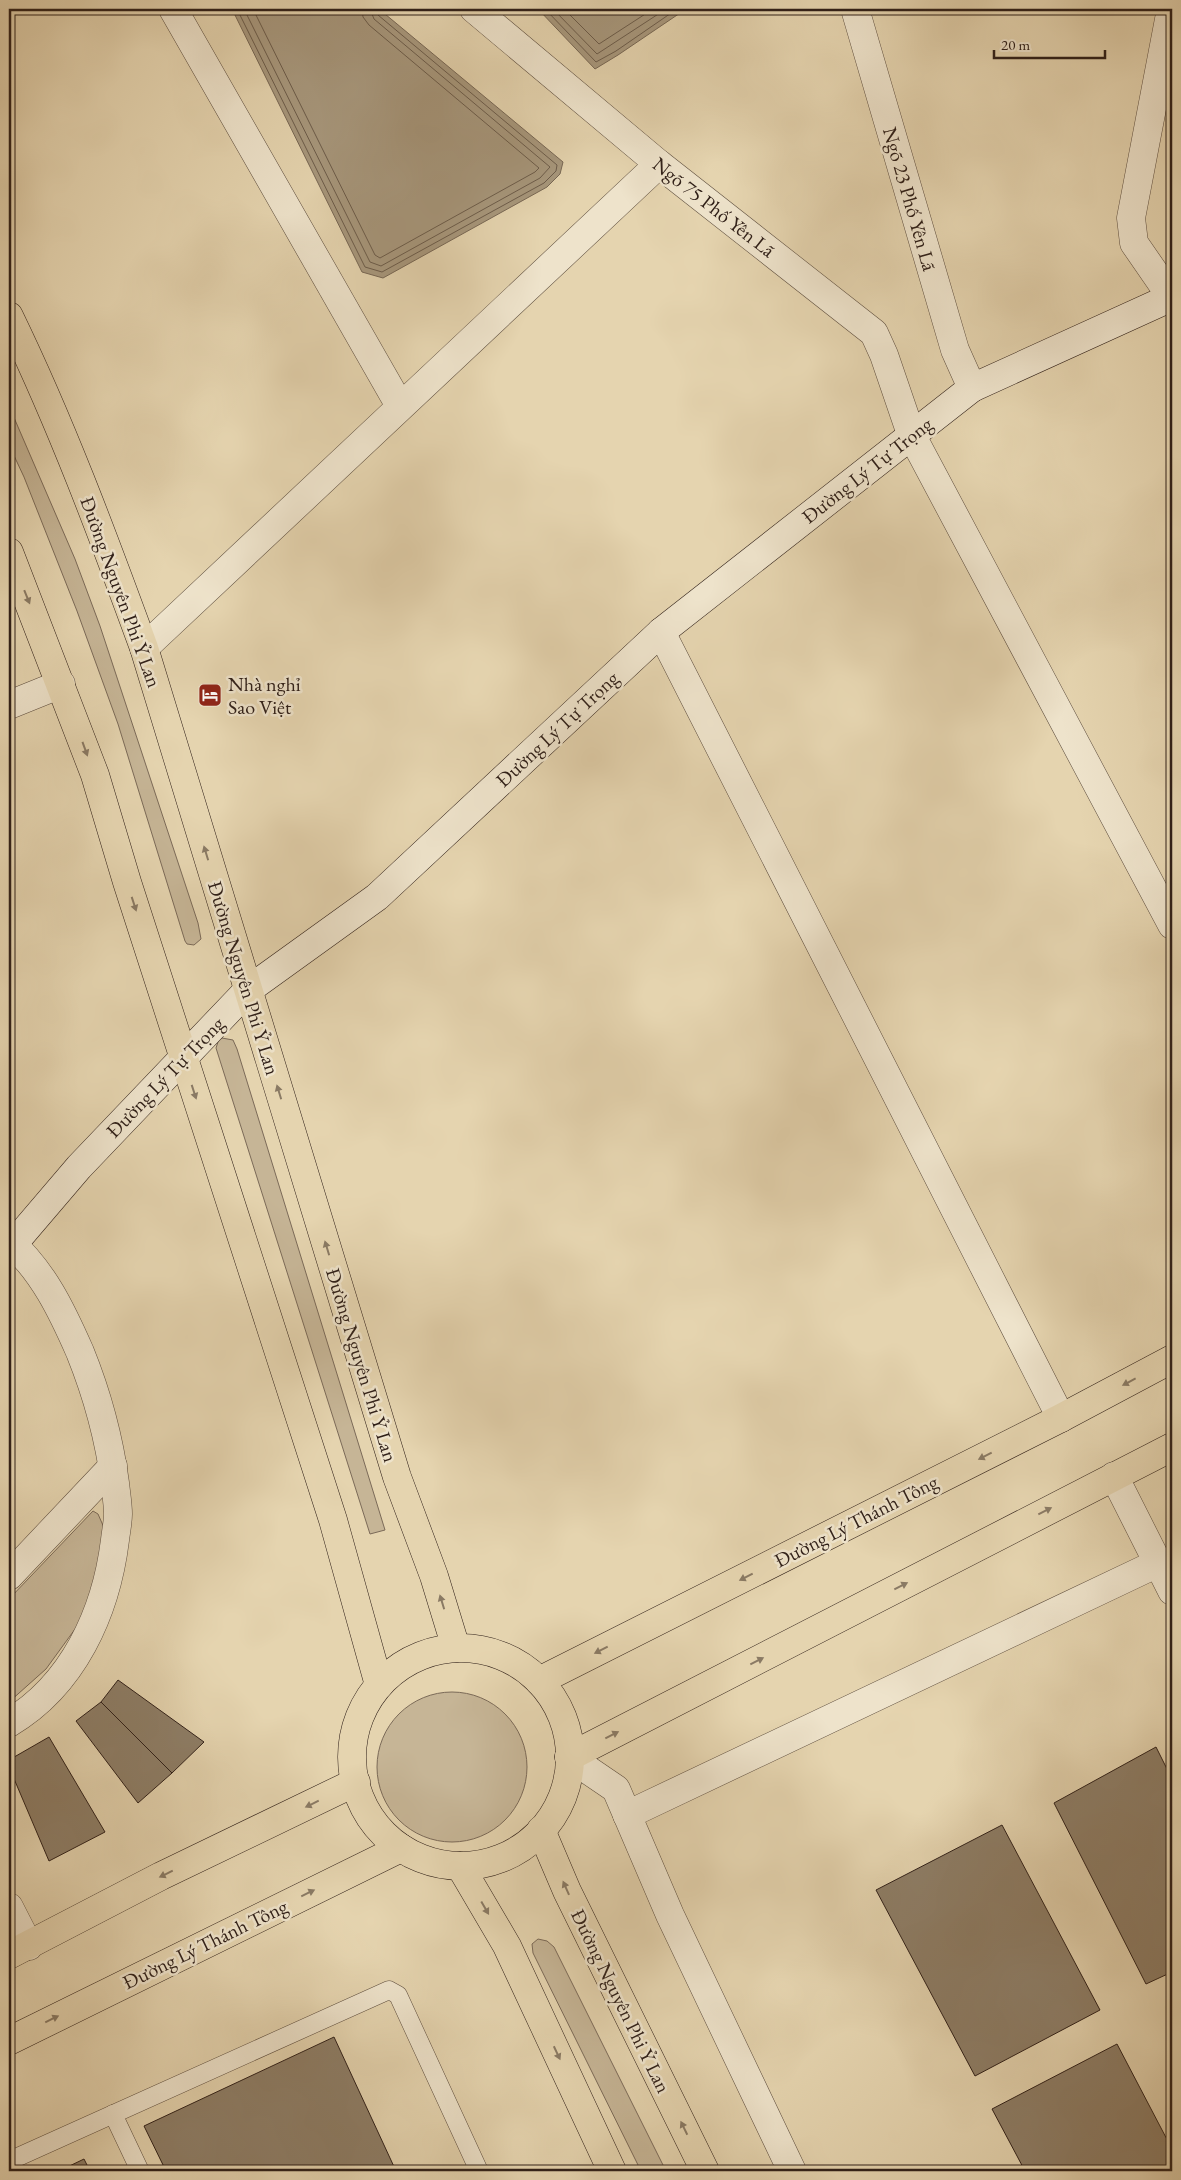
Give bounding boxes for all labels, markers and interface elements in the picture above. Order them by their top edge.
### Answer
scale bar [994,28,1105,60]
text: 20 m [1001,35,1030,54]
street label: Ngõ 23 Phố Yên Lã [877,124,943,274]
street label: Ngõ 75 Phố Yên Lã [647,151,781,263]
street label: Đường Lý Tự Trọng [796,411,938,529]
street label: Đường Nguyên Phi Ỷ Lan [74,493,168,691]
one-way arrow [23,590,31,604]
street label: Đường Lý Tự Trọng [490,665,624,793]
place label: Nhà nghỉ Sao Việt [228,671,301,720]
hotel icon: Nhà nghỉ Sao Việt [197,682,223,708]
one-way arrow [81,742,89,757]
one-way arrow [201,846,209,861]
street label: Đường Nguyên Phi Ỷ Lan [202,878,286,1079]
one-way arrow [130,896,138,911]
street label: Đường Lý Tự Trọng [100,1011,230,1143]
one-way arrow [190,1085,198,1100]
one-way arrow [275,1085,282,1100]
one-way arrow [322,1240,330,1255]
street label: Đường Nguyên Phi Ỷ Lan [320,1265,404,1466]
one-way arrow [1122,1377,1136,1386]
one-way arrow [978,1452,992,1460]
street label: Đường Lý Thánh Tông [770,1468,942,1573]
one-way arrow [1038,1507,1053,1515]
one-way arrow [739,1573,753,1581]
one-way arrow [894,1582,908,1590]
one-way arrow [438,1594,445,1609]
one-way arrow [594,1646,608,1654]
one-way arrow [750,1657,764,1665]
one-way arrow [605,1731,620,1739]
one-way arrow [305,1800,319,1808]
one-way arrow [159,1870,173,1878]
one-way arrow [561,1880,569,1895]
one-way arrow [301,1889,315,1897]
street label: Đường Lý Thánh Tông [118,1893,292,1995]
one-way arrow [480,1901,489,1914]
street label: Đường Nguyên Phi Ỷ Lan [565,1905,677,2098]
one-way arrow [45,2015,60,2023]
one-way arrow [554,2046,562,2060]
one-way arrow [679,2120,688,2135]

